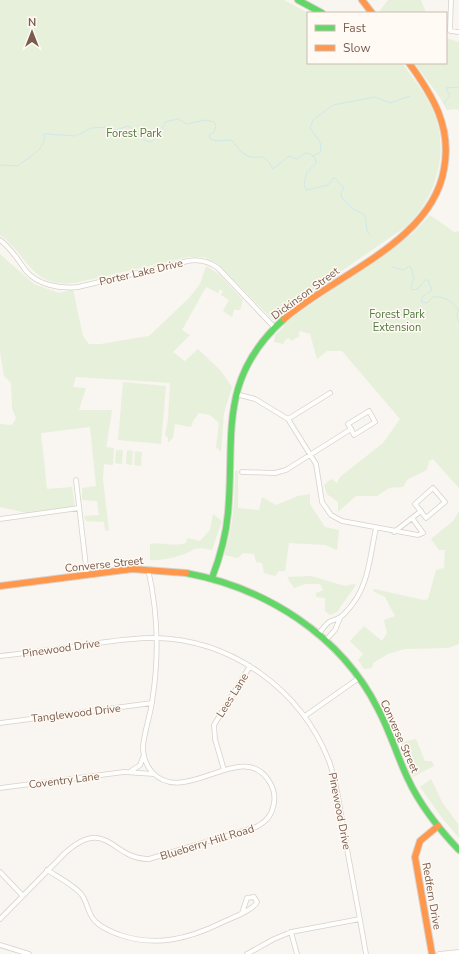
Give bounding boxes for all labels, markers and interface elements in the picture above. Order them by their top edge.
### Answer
north arrow [12,12,52,52]
legend [307,12,447,64]
text: N [28,15,36,30]
text: Fast [343,20,366,36]
text: Slow [343,40,371,56]
park label: Forest Park [106,126,162,141]
street label: Porter Lake Drive [98,256,185,289]
street label: Dickinson Street [268,264,342,323]
park label: Forest Park Extension [369,307,425,335]
street label: Converse Street [64,553,144,576]
street label: Pinewood Drive [21,636,101,661]
street label: Lees Lane [213,670,252,720]
street label: Converse Street [377,697,422,775]
street label: Tanglewood Drive [30,701,122,726]
street label: Coventry Lane [28,769,100,792]
street label: Pinewood Drive [325,771,354,851]
street label: Blueberry Hill Road [158,821,256,864]
street label: Redfern Drive [418,861,445,931]

